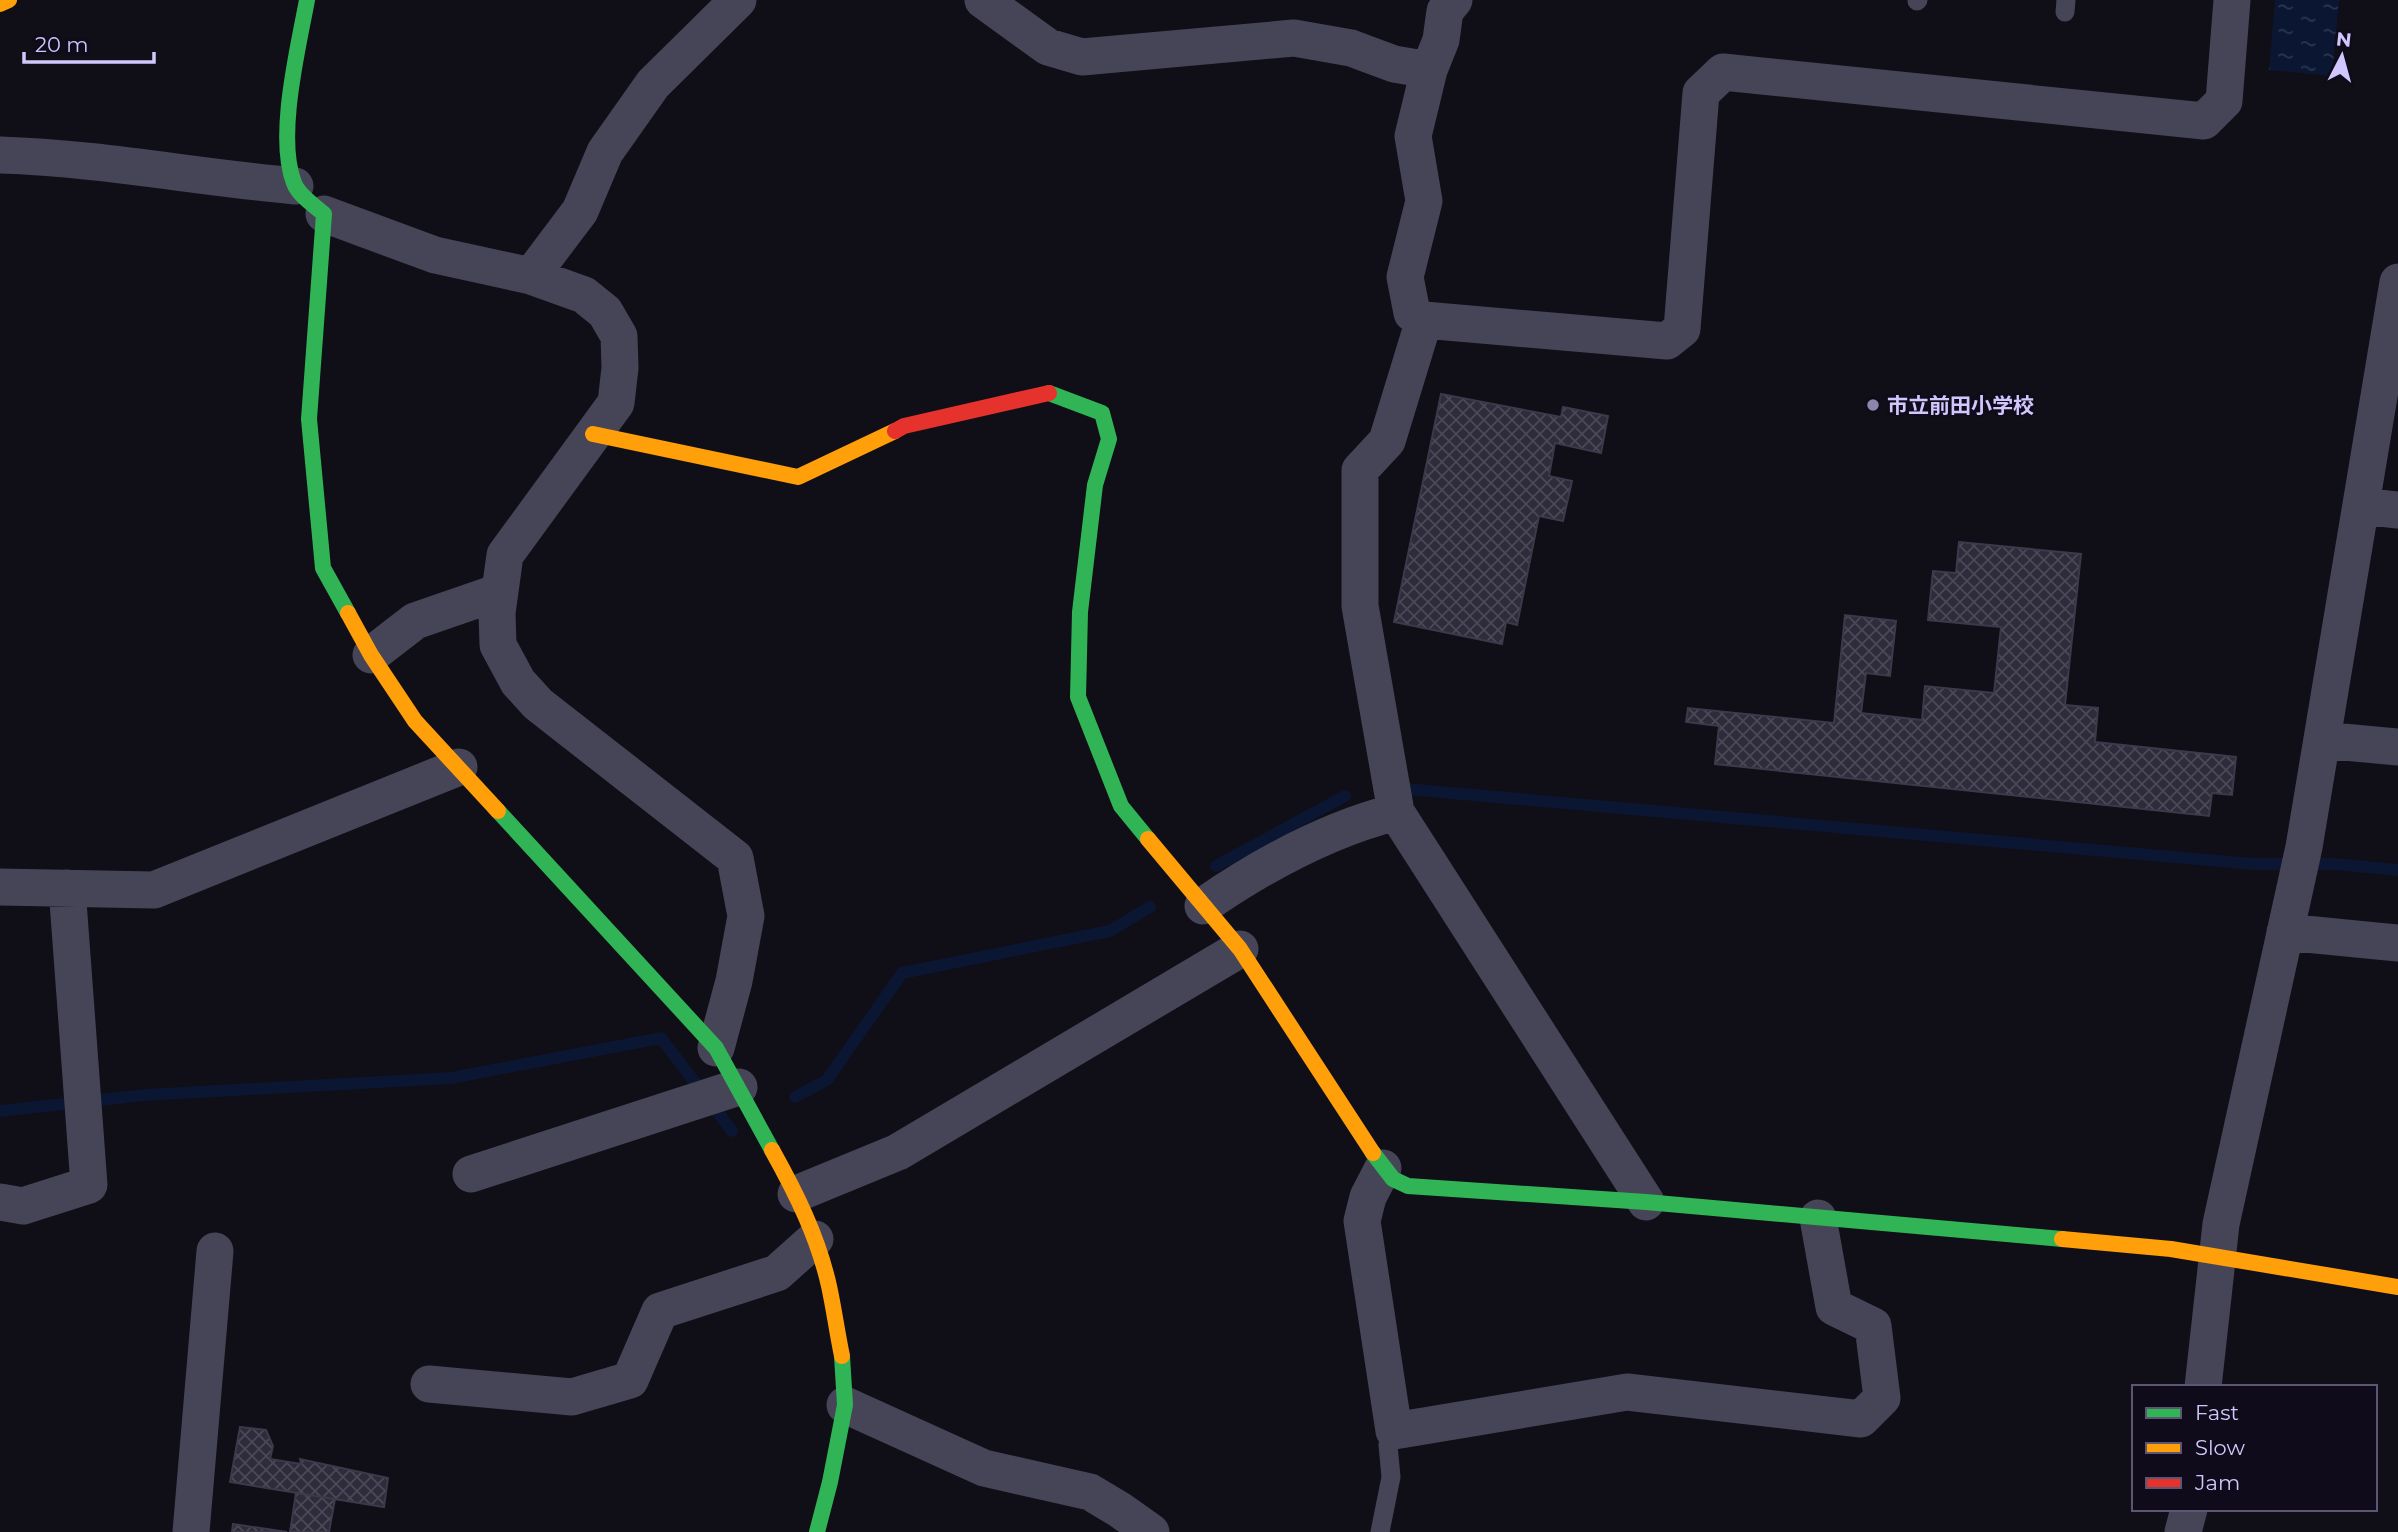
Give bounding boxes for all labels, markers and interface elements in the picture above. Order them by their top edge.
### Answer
scale bar [24,21,154,65]
north arrow [2307,21,2377,91]
text: N [2335,27,2353,52]
text: 20 m [35,32,89,57]
place label: 市立前田小学校 [1887,393,2034,418]
marker: 市立前田小学校 [1865,397,1881,413]
legend [2132,1385,2377,1511]
text: Fast [2195,1400,2239,1425]
text: Slow [2195,1435,2245,1460]
text: Jam [2194,1470,2240,1495]

